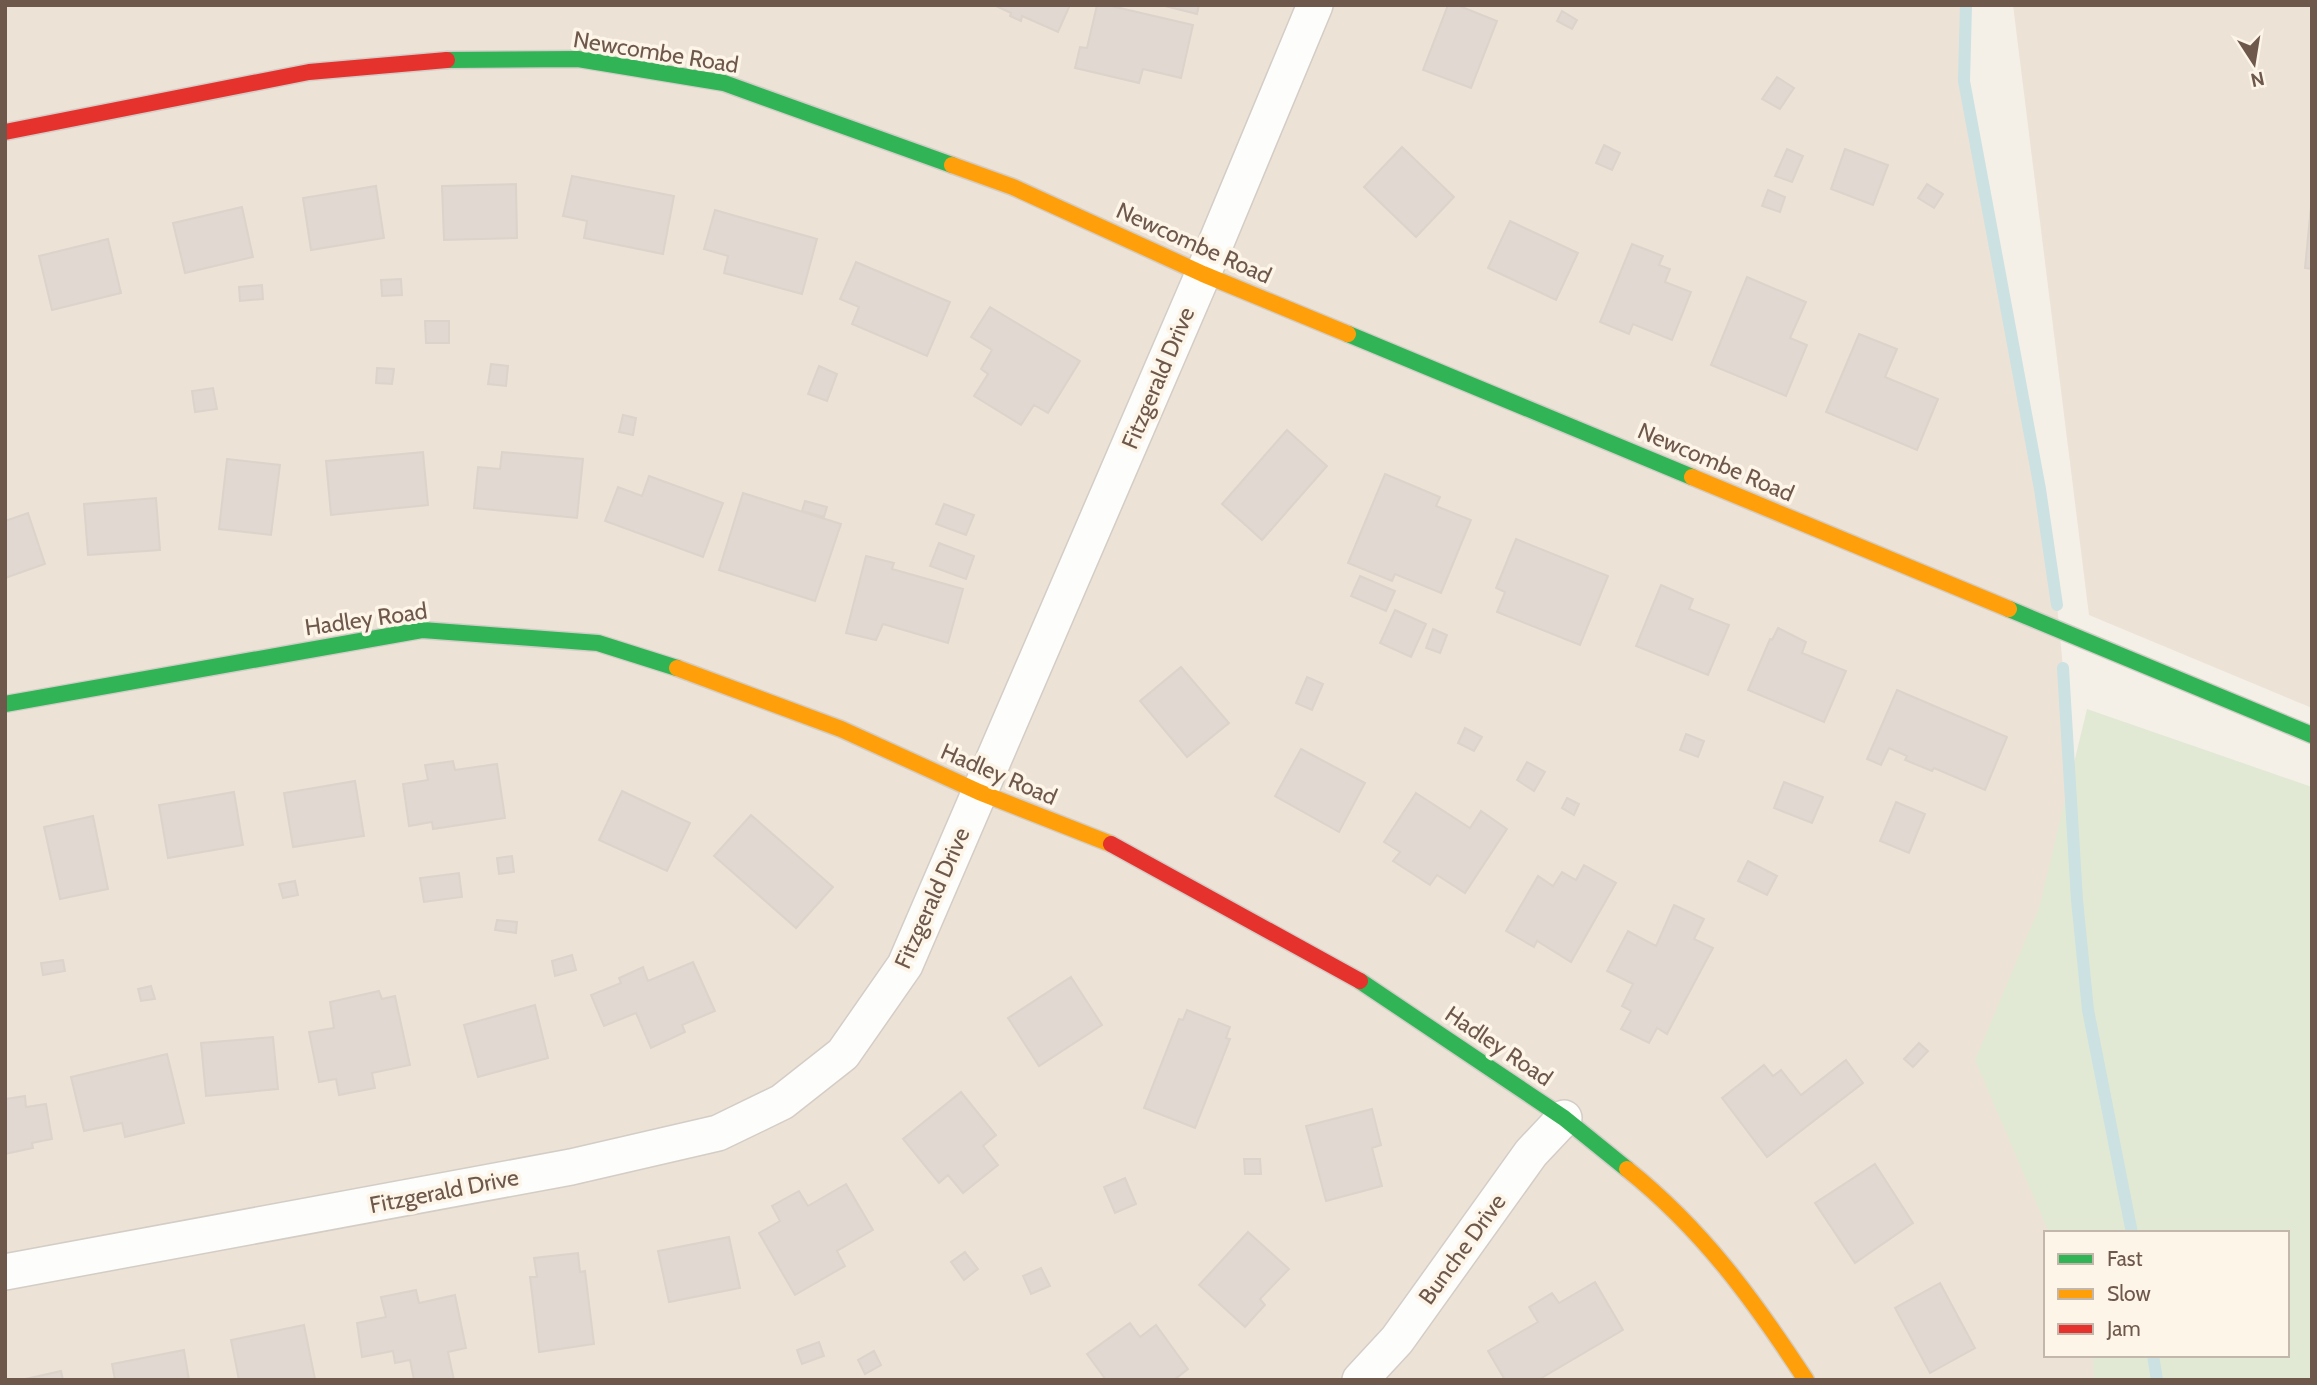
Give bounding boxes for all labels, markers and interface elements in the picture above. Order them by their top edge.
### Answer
street label: Newcombe Road [571,25,741,79]
north arrow [2219,28,2289,98]
text: N [2248,66,2266,92]
street label: Newcombe Road [1112,196,1276,290]
street label: Fitzgerald Drive [1116,303,1201,453]
street label: Newcombe Road [1634,417,1798,507]
street label: Hadley Road [303,597,429,641]
street label: Hadley Road [937,737,1061,811]
street label: Fitzgerald Drive [888,823,976,973]
street label: Hadley Road [1440,1000,1558,1092]
street label: Fitzgerald Drive [367,1163,521,1219]
street label: Bunche Drive [1412,1188,1512,1310]
legend [2044,1231,2289,1357]
text: Fast [2107,1246,2143,1271]
text: Slow [2107,1281,2151,1306]
text: Jam [2106,1316,2141,1341]

